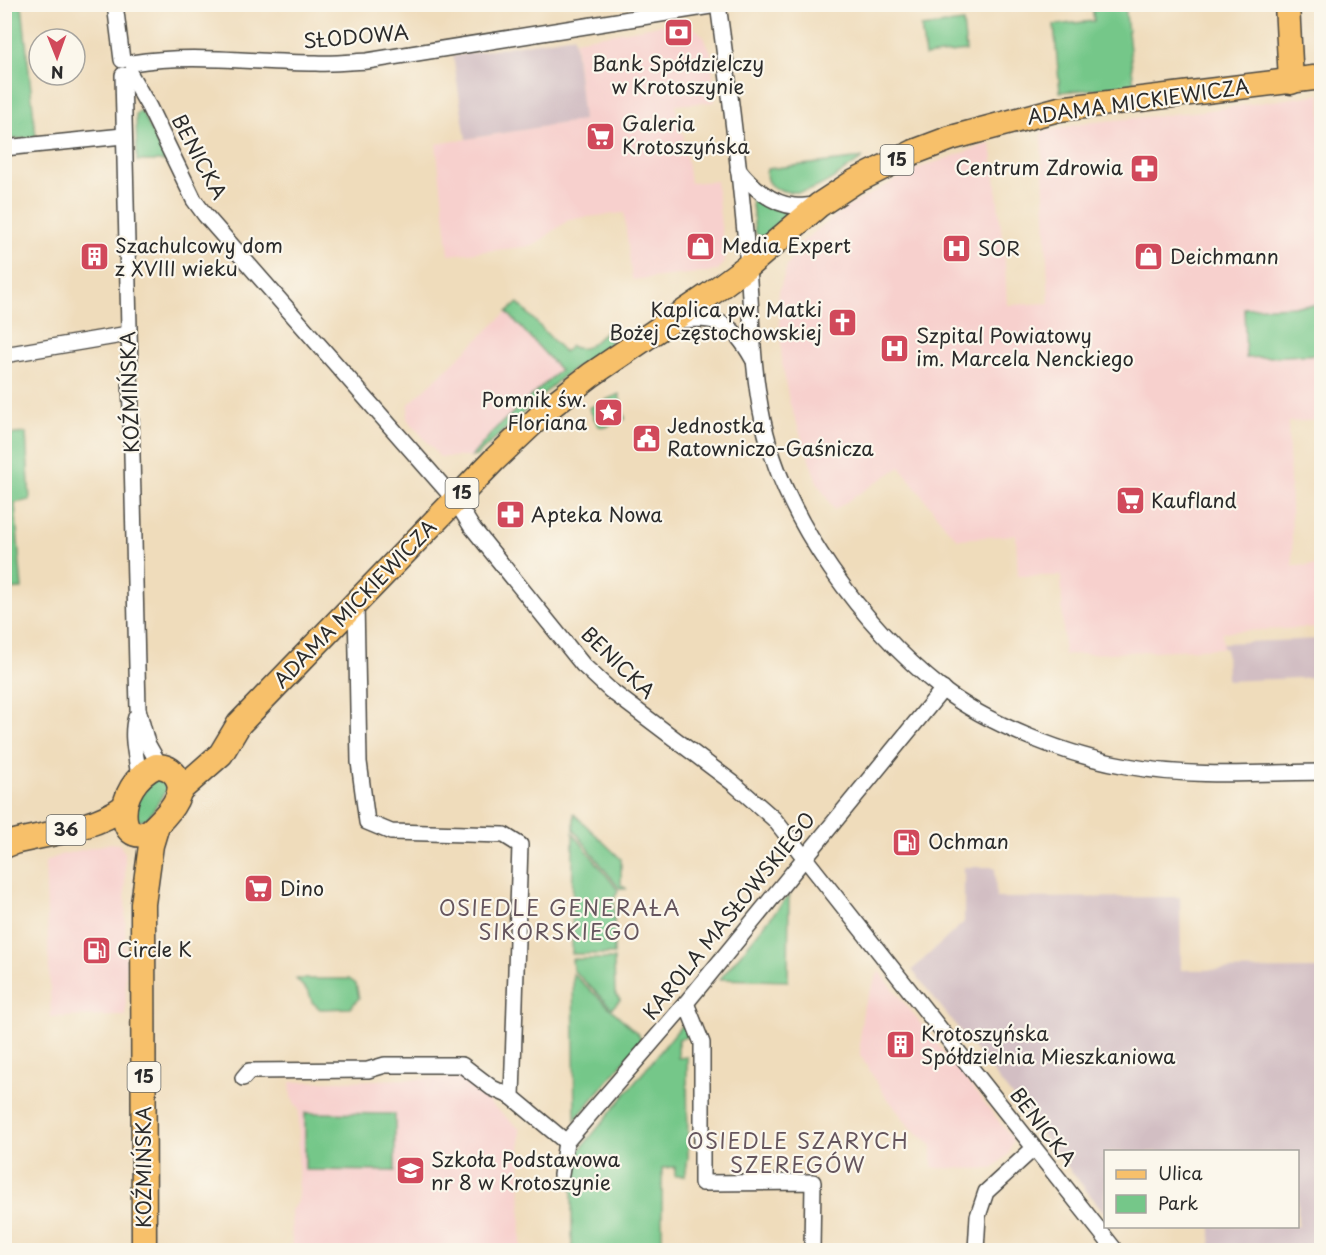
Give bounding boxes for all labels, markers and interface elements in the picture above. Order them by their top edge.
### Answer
street label: SŁODOWA [302,16,410,56]
bank icon: Bank Spółdzielczy w Krotoszynie [662,17,694,49]
north arrow [27,27,87,87]
place label: Bank Spółdzielczy w Krotoszynie [592,48,764,101]
text: N [51,61,64,85]
street label: ADAMA MICKIEWICZA [1025,71,1251,131]
place label: Galeria Krotoszyńska [622,108,750,161]
street label: BENICKA [165,109,235,204]
supermarket icon: Galeria Krotoszyńska [585,120,617,152]
road number: 15 [880,145,914,175]
place label: Centrum Zdrowia [955,152,1124,182]
pharmacy icon: Centrum Zdrowia [1128,152,1160,184]
place label: Szachulcowy dom z XVIII wieku [115,230,283,283]
shop icon: Media Expert [685,230,717,262]
place label: Media Expert [722,230,851,260]
hospital icon: SOR [941,233,973,265]
place label: SOR [978,233,1020,263]
building icon: Szachulcowy dom z XVIII wieku [78,241,110,273]
shop icon: Deichmann [1133,241,1165,273]
place label: Deichmann [1170,241,1279,271]
place label: Kaplica pw. Matki Bożej Częstochowskiej [609,294,822,347]
church icon: Kaplica pw. Matki Bożej Częstochowskiej [827,306,859,338]
place label: Szpital Powiatowy im. Marcela Nenckiego [916,320,1134,373]
street label: KOŹMIŃSKA [112,331,146,453]
hospital icon: Szpital Powiatowy im. Marcela Nenckiego [879,332,911,364]
place label: Pomnik św. Floriana [481,384,587,437]
place icon: Pomnik św. Floriana [592,396,624,428]
place label: Jednostka Ratowniczo-Gaśnicza [667,410,874,463]
public building icon: Jednostka Ratowniczo-Gaśnicza [630,422,662,454]
road number: 15 [446,478,478,508]
supermarket icon: Kaufland [1114,485,1146,517]
place label: Kaufland [1151,485,1237,515]
pharmacy icon: Apteka Nowa [494,499,526,531]
place label: Apteka Nowa [531,499,662,529]
street label: ADAMA MICKIEWICZA [266,512,443,694]
street label: BENICKA [575,619,662,705]
street label: KAROLA MASŁOWSKIEGO [635,805,822,1026]
road number: 36 [46,815,86,845]
fuel station icon: Ochman [891,826,923,858]
place label: Ochman [928,826,1009,856]
supermarket icon: Dino [243,873,275,905]
place label: Dino [280,873,324,903]
district label: OSIEDLE GENERAŁA SIKORSKIEGO [439,891,681,947]
fuel station icon: Circle K [80,934,112,966]
place label: Circle K [117,934,192,964]
place label: Krotoszyńska Spółdzielnia Mieszkaniowa [921,1018,1176,1071]
building icon: Krotoszyńska Spółdzielnia Mieszkaniowa [884,1029,916,1061]
road number: 15 [128,1062,160,1092]
street label: BENICKA [1003,1081,1084,1172]
street label: KOŹMIŃSKA [128,1106,158,1228]
district label: OSIEDLE SZARYCH SZEREGÓW [687,1124,909,1180]
place label: Szkoła Podstawowa nr 8 w Krotoszynie [431,1144,621,1197]
legend [1104,1150,1299,1228]
school or university icon: Szkoła Podstawowa nr 8 w Krotoszynie [394,1155,426,1187]
text: Ulica [1158,1159,1203,1186]
text: Park [1158,1189,1198,1216]

